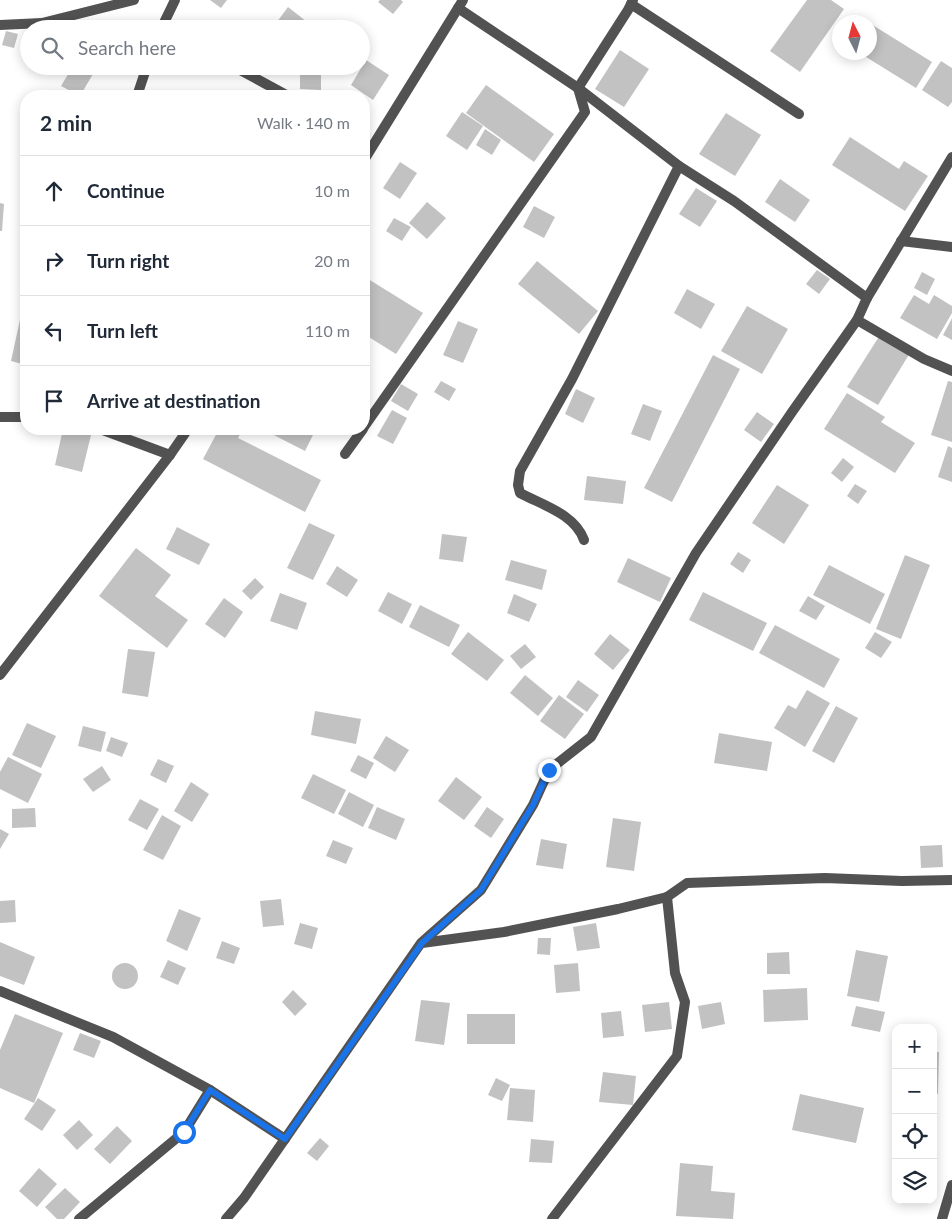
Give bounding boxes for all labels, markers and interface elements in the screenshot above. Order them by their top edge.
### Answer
north arrow [832,15,877,60]
search box [20,20,370,75]
icon: search [38,34,66,62]
text: Search here [78,36,176,59]
text: 2 min [40,110,92,135]
text: Walk · 140 m [257,113,350,132]
icon: ahead [40,177,68,205]
text: Continue [87,179,165,202]
text: 10 m [314,181,350,200]
icon: right [40,247,68,275]
text: Turn right [87,249,169,272]
text: 20 m [314,251,350,270]
icon: left [40,317,68,345]
text: Turn left [87,319,158,342]
text: 110 m [305,321,350,340]
icon: arrive [40,387,68,415]
text: Arrive at destination [87,389,260,412]
route end [538,759,561,782]
map controls [892,1024,937,1204]
button: + [892,1024,937,1069]
button: − [892,1069,937,1114]
button: locate [892,1114,937,1159]
route start [173,1121,196,1144]
button: layers [892,1159,937,1204]

